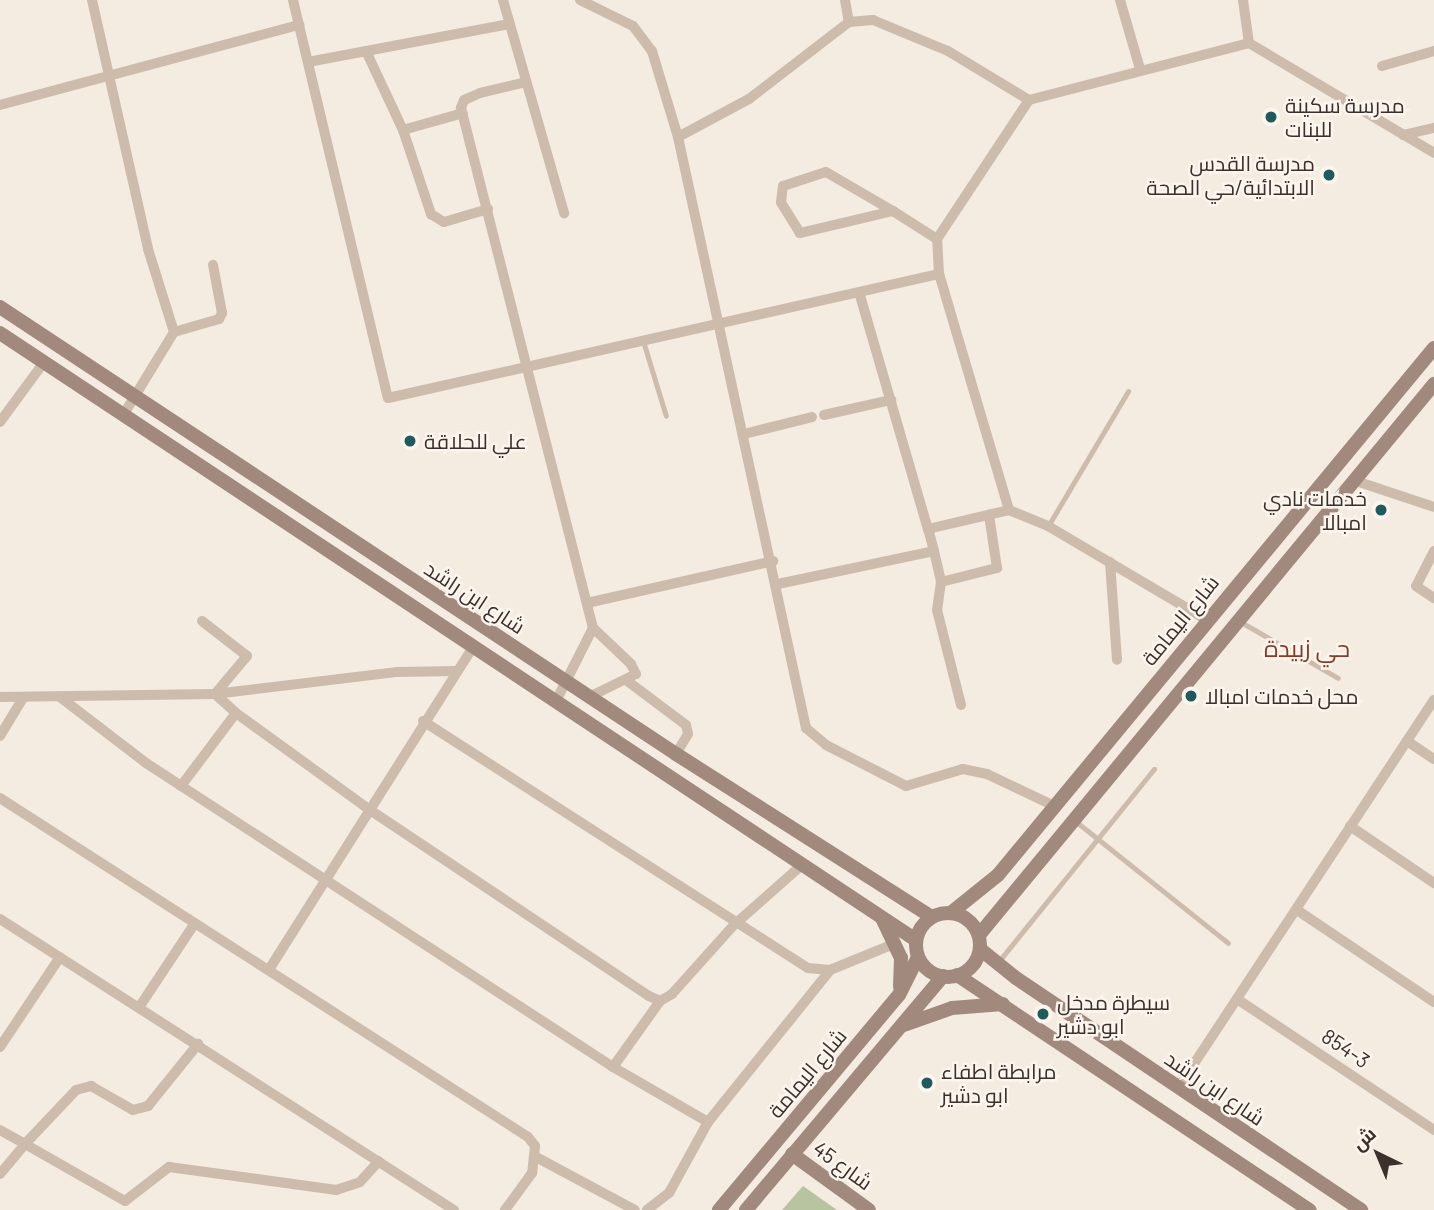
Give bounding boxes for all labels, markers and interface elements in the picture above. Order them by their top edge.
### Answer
place label: مدرسة سكينة للبنات [1285,92,1405,142]
marker: مدرسة سكينة للبنات [1263,109,1279,125]
place label: مدرسة القدس الابتدائية/حي الصحة [1146,150,1315,200]
marker: مدرسة القدس الابتدائية/حي الصحة [1321,167,1337,183]
place label: علي للحلاقة [424,428,527,454]
marker: علي للحلاقة [402,433,418,449]
place label: خدمات نادي امبالا [1263,485,1367,535]
marker: خدمات نادي امبالا [1373,502,1389,518]
street label: شارع ابن راشد [420,555,530,639]
street label: شارع اليمامة [1136,570,1224,670]
district label: حي زبيدة [1264,634,1350,662]
place label: محل خدمات امبالا [1205,683,1358,709]
marker: محل خدمات امبالا [1183,688,1199,704]
place label: سيطرة مدخل ابو دشير [1057,989,1170,1039]
marker: سيطرة مدخل ابو دشير [1035,1006,1051,1022]
street label: شارع اليمامة [762,1023,852,1123]
street label: 854-3 [1317,1023,1375,1073]
street label: شارع ابن راشد [1160,1045,1270,1131]
place label: مرابطة اطفاء ابو دشير [941,1058,1056,1108]
marker: مرابطة اطفاء ابو دشير [919,1075,935,1091]
north arrow [1343,1119,1413,1189]
text: ش [1347,1122,1380,1155]
street label: شارع 45 [808,1135,878,1195]

